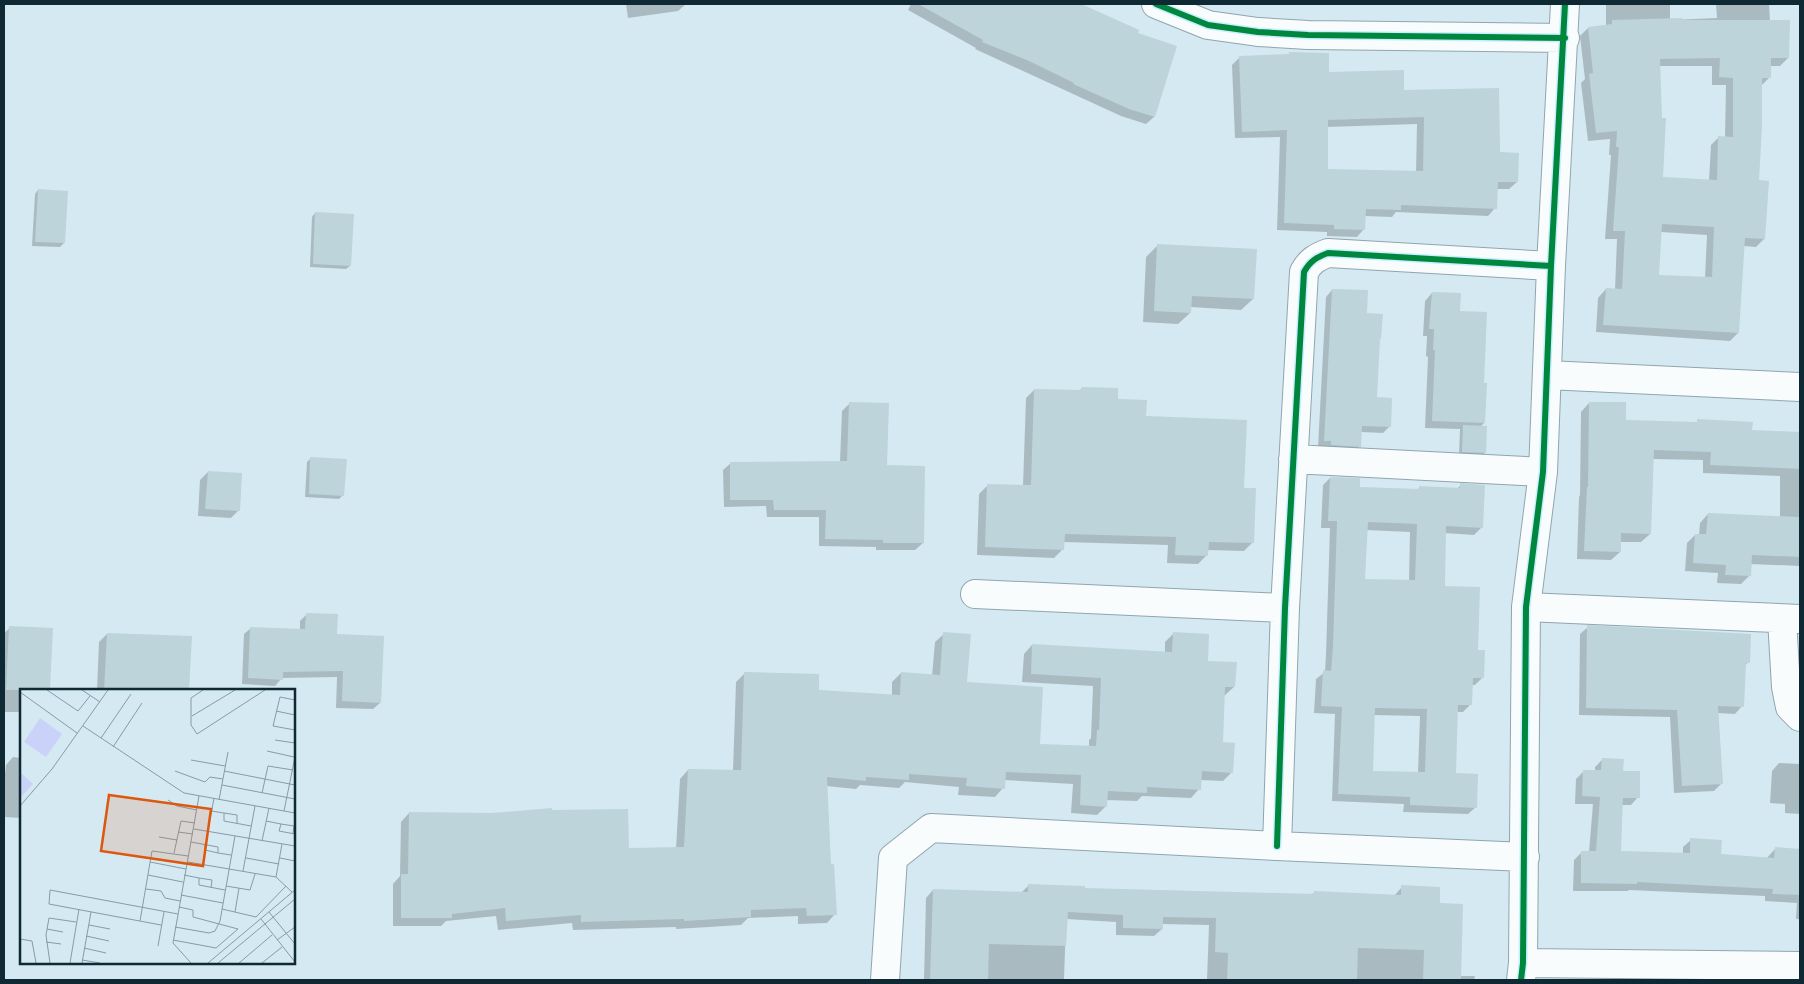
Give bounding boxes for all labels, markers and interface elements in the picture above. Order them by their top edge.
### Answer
inset map [20,689,295,964]

